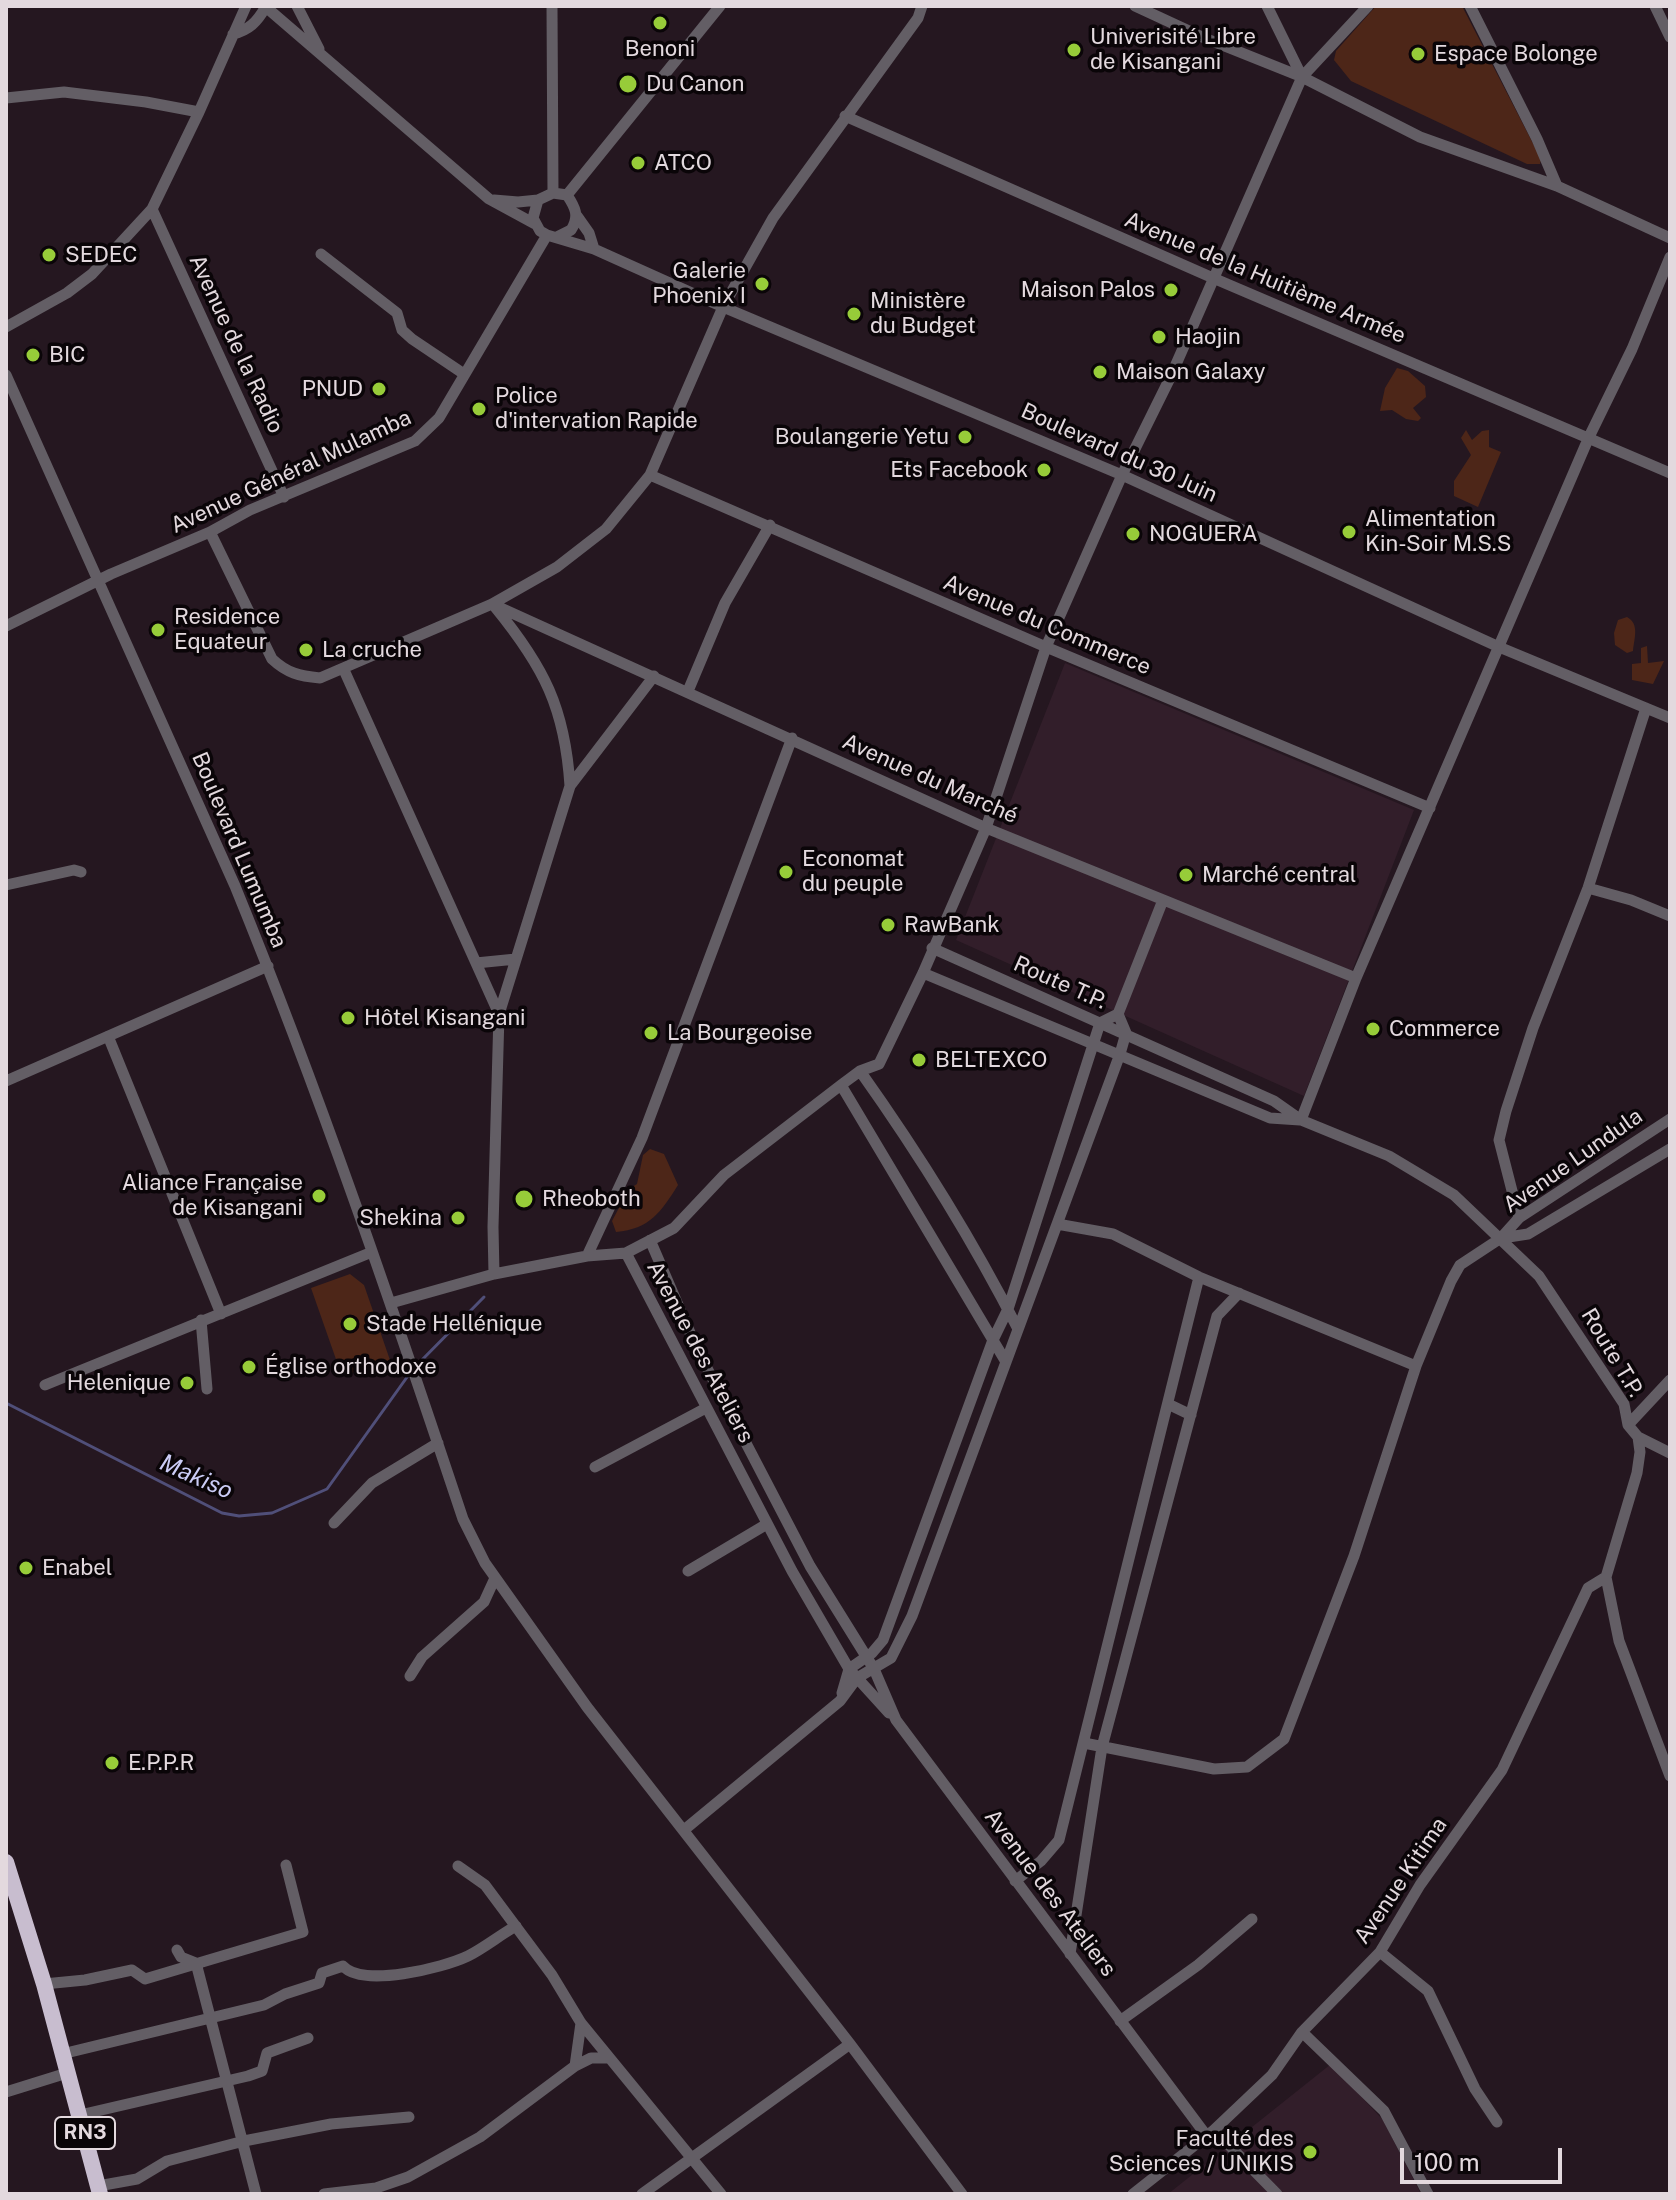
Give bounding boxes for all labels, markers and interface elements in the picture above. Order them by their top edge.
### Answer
marker: Benoni [651,14,669,32]
place label: Univerisité Libre de Kisangani [1090,24,1256,76]
place label: Benoni [625,36,695,62]
marker: Univerisité Libre de Kisangani [1065,41,1083,59]
place label: Espace Bolonge [1434,41,1598,67]
marker: Espace Bolonge [1409,45,1427,63]
place label: Du Canon [646,71,744,97]
marker: Du Canon [617,73,639,95]
place label: ATCO [654,150,712,176]
marker: ATCO [629,154,647,172]
street label: Avenue de la Huitième Armée [1121,207,1409,349]
place label: SEDEC [65,242,137,268]
marker: SEDEC [40,246,58,264]
street label: Avenue de la Radio [183,251,289,437]
place label: Galerie Phoenix I [652,258,746,310]
marker: Galerie Phoenix I [753,275,771,293]
place label: Maison Palos [1021,277,1155,303]
marker: Maison Palos [1162,281,1180,299]
place label: Ministère du Budget [870,288,976,340]
marker: Ministère du Budget [845,305,863,323]
place label: Haojin [1175,324,1241,350]
marker: Haojin [1150,328,1168,346]
place label: BIC [49,342,85,368]
marker: BIC [24,346,42,364]
place label: Maison Galaxy [1116,359,1266,385]
marker: Maison Galaxy [1091,363,1109,381]
place label: PNUD [302,376,363,402]
marker: PNUD [370,380,388,398]
place label: Police d'intervation Rapide [495,383,698,434]
street label: Boulevard du 30 Juin [1017,398,1221,508]
marker: Police d'intervation Rapide [470,400,488,418]
street label: Avenue Général Mulamba [167,405,415,539]
place label: Boulangerie Yetu [775,424,949,450]
marker: Boulangerie Yetu [956,428,974,446]
place label: Ets Facebook [890,457,1028,483]
marker: Ets Facebook [1035,461,1053,479]
place label: Alimentation Kin-Soir M.S.S [1365,506,1511,558]
place label: NOGUERA [1149,521,1258,547]
marker: Alimentation Kin-Soir M.S.S [1340,523,1358,541]
marker: NOGUERA [1124,525,1142,543]
street label: Avenue du Commerce [939,569,1155,681]
place label: Residence Equateur [174,604,280,656]
marker: Residence Equateur [149,621,167,639]
place label: La cruche [322,637,422,663]
marker: La cruche [297,641,315,659]
street label: Avenue du Marché [838,728,1022,830]
street label: Boulevard Lumumba [186,748,292,952]
place label: Economat du peuple [802,846,904,898]
place label: Marché central [1202,862,1356,888]
marker: Economat du peuple [777,863,795,881]
marker: Marché central [1177,866,1195,884]
place label: RawBank [904,912,1000,938]
marker: RawBank [879,916,897,934]
street label: Route T.P. [1009,951,1111,1015]
place label: Hôtel Kisangani [364,1005,526,1031]
marker: Hôtel Kisangani [339,1009,357,1027]
place label: Commerce [1389,1016,1500,1042]
place label: La Bourgeoise [667,1020,813,1046]
marker: Commerce [1364,1020,1382,1038]
marker: La Bourgeoise [642,1024,660,1042]
place label: BELTEXCO [935,1047,1048,1073]
marker: BELTEXCO [910,1051,928,1069]
street label: Avenue Lundula [1498,1103,1648,1219]
place label: Aliance Française de Kisangani [122,1170,303,1222]
place label: Rheoboth [542,1186,641,1212]
marker: Aliance Française de Kisangani [310,1187,328,1205]
marker: Rheoboth [513,1188,535,1210]
place label: Shekina [359,1205,442,1231]
marker: Shekina [449,1209,467,1227]
street label: Avenue des Ateliers [641,1257,759,1447]
street label: Route T.P. [1575,1304,1649,1402]
place label: Stade Hellénique [366,1311,542,1337]
marker: Stade Hellénique [341,1315,359,1333]
place label: Église orthodoxe [265,1354,437,1380]
marker: Église orthodoxe [240,1358,258,1376]
place label: Helenique [67,1370,171,1396]
marker: Helenique [178,1374,196,1392]
water label: Makiso [155,1448,237,1506]
place label: Enabel [42,1555,112,1581]
marker: Enabel [17,1559,35,1577]
place label: E.P.P.R [128,1750,194,1776]
marker: E.P.P.R [103,1754,121,1772]
street label: Avenue des Ateliers [979,1804,1121,1982]
street label: Avenue Kitima [1349,1813,1453,1949]
road number: RN3 [55,2117,115,2149]
place label: Faculté des Sciences / UNIKIS [1109,2126,1294,2178]
scale bar [1404,2132,1566,2182]
marker: Faculté des Sciences / UNIKIS [1301,2143,1319,2161]
text: 100 m [1414,2148,1480,2176]

